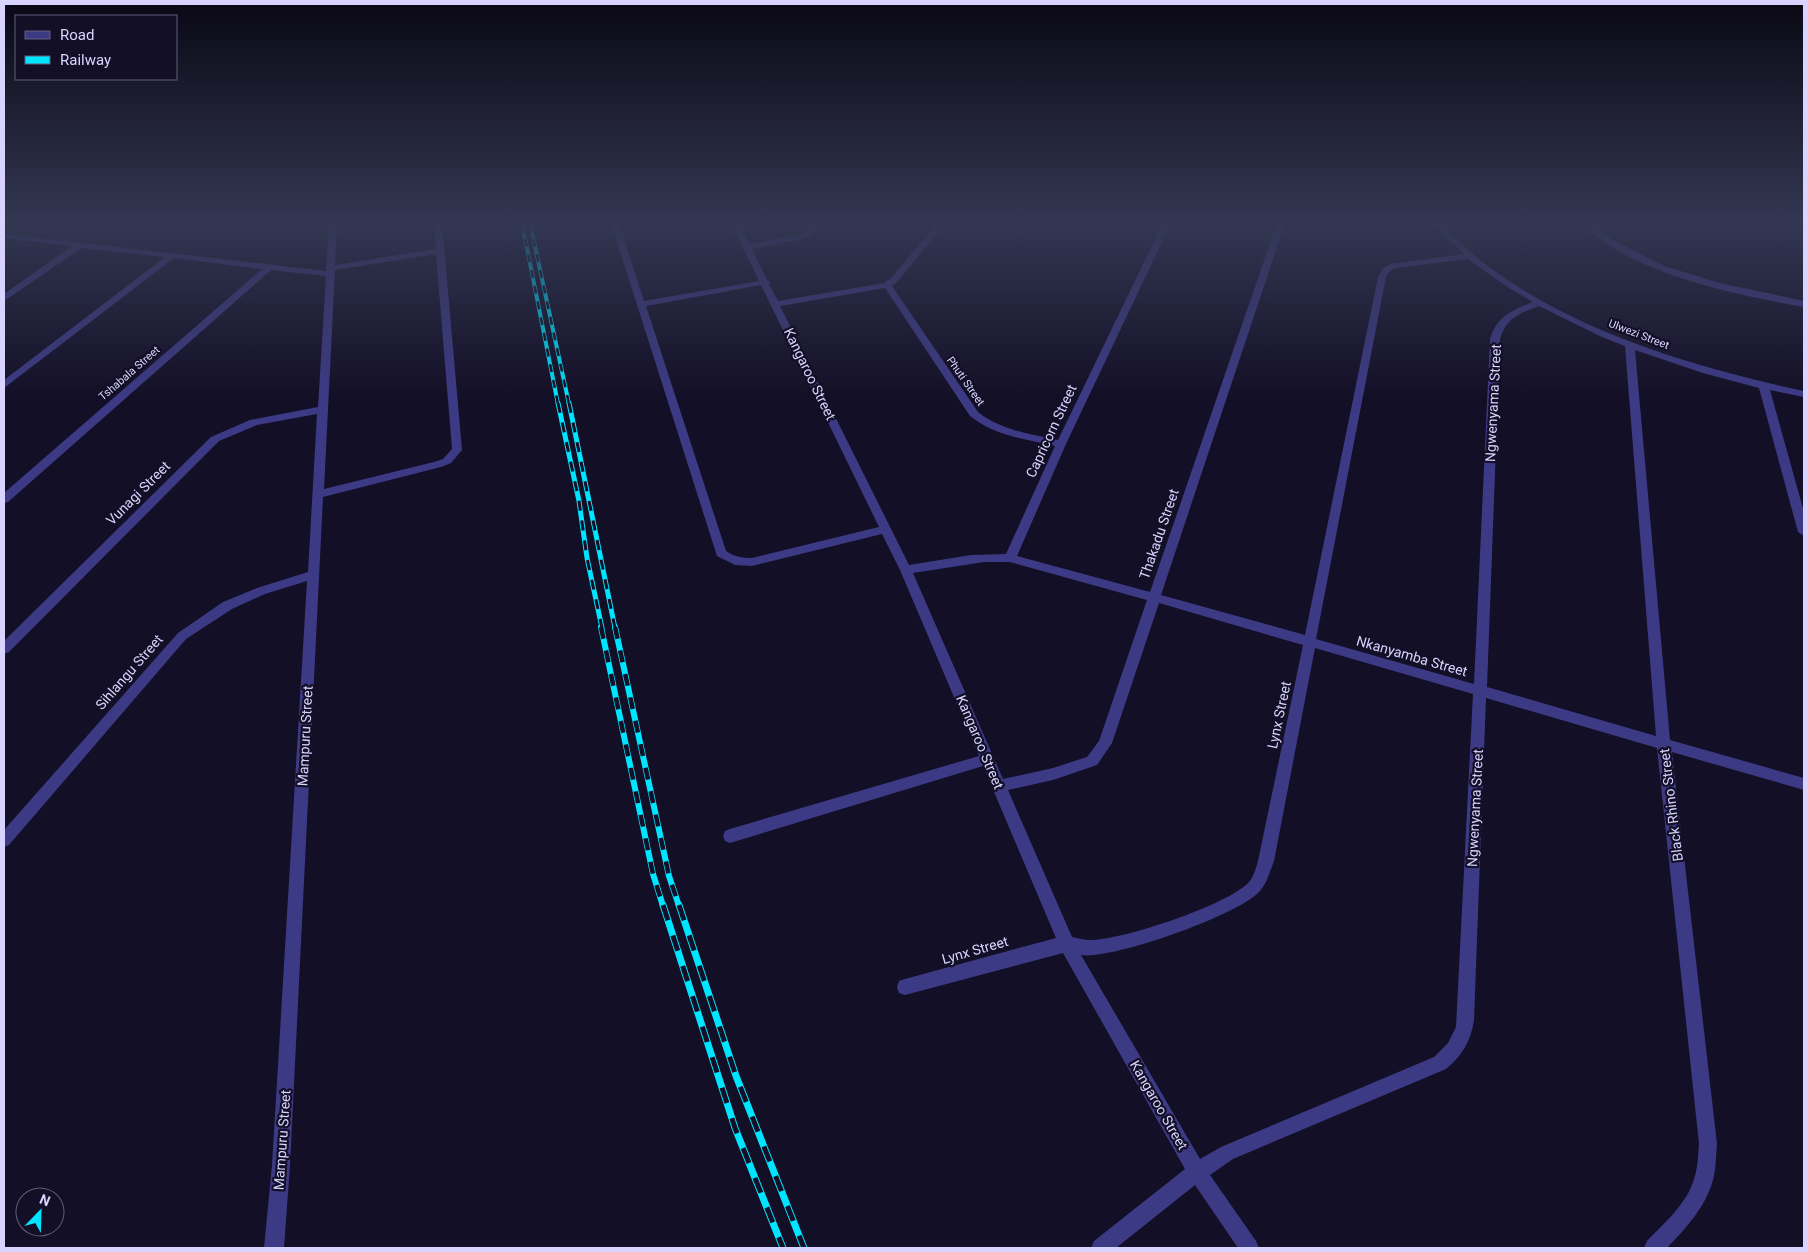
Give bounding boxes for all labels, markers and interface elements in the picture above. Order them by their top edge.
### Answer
legend [15,15,178,80]
text: Road [60,26,94,44]
text: Railway [60,51,111,69]
street label: Ulwezi Street [1607,317,1671,352]
street label: Kangaroo Street [781,325,839,423]
street label: Tshabala Street [96,343,163,403]
street label: Ngwenyama Street [1482,343,1504,462]
street label: Phuti Street [944,354,988,409]
street label: Capricorn Street [1022,382,1080,480]
street label: Vunagi Street [103,458,173,528]
street label: Thakadu Street [1136,486,1182,581]
street label: Sihlangu Street [92,631,166,713]
street label: Nkanyamba Street [1355,632,1470,680]
street label: Lynx Street [1264,680,1294,750]
street label: Mampuru Street [294,685,316,787]
street label: Kangaroo Street [953,693,1007,792]
street label: Black Rhino Street [1656,747,1686,862]
street label: Ngwenyama Street [1464,748,1486,867]
street label: Lynx Street [940,933,1010,967]
street label: Kangaroo Street [1127,1057,1191,1153]
street label: Mampuru Street [271,1089,294,1191]
north arrow [15,1187,65,1237]
text: N [37,1191,53,1209]

